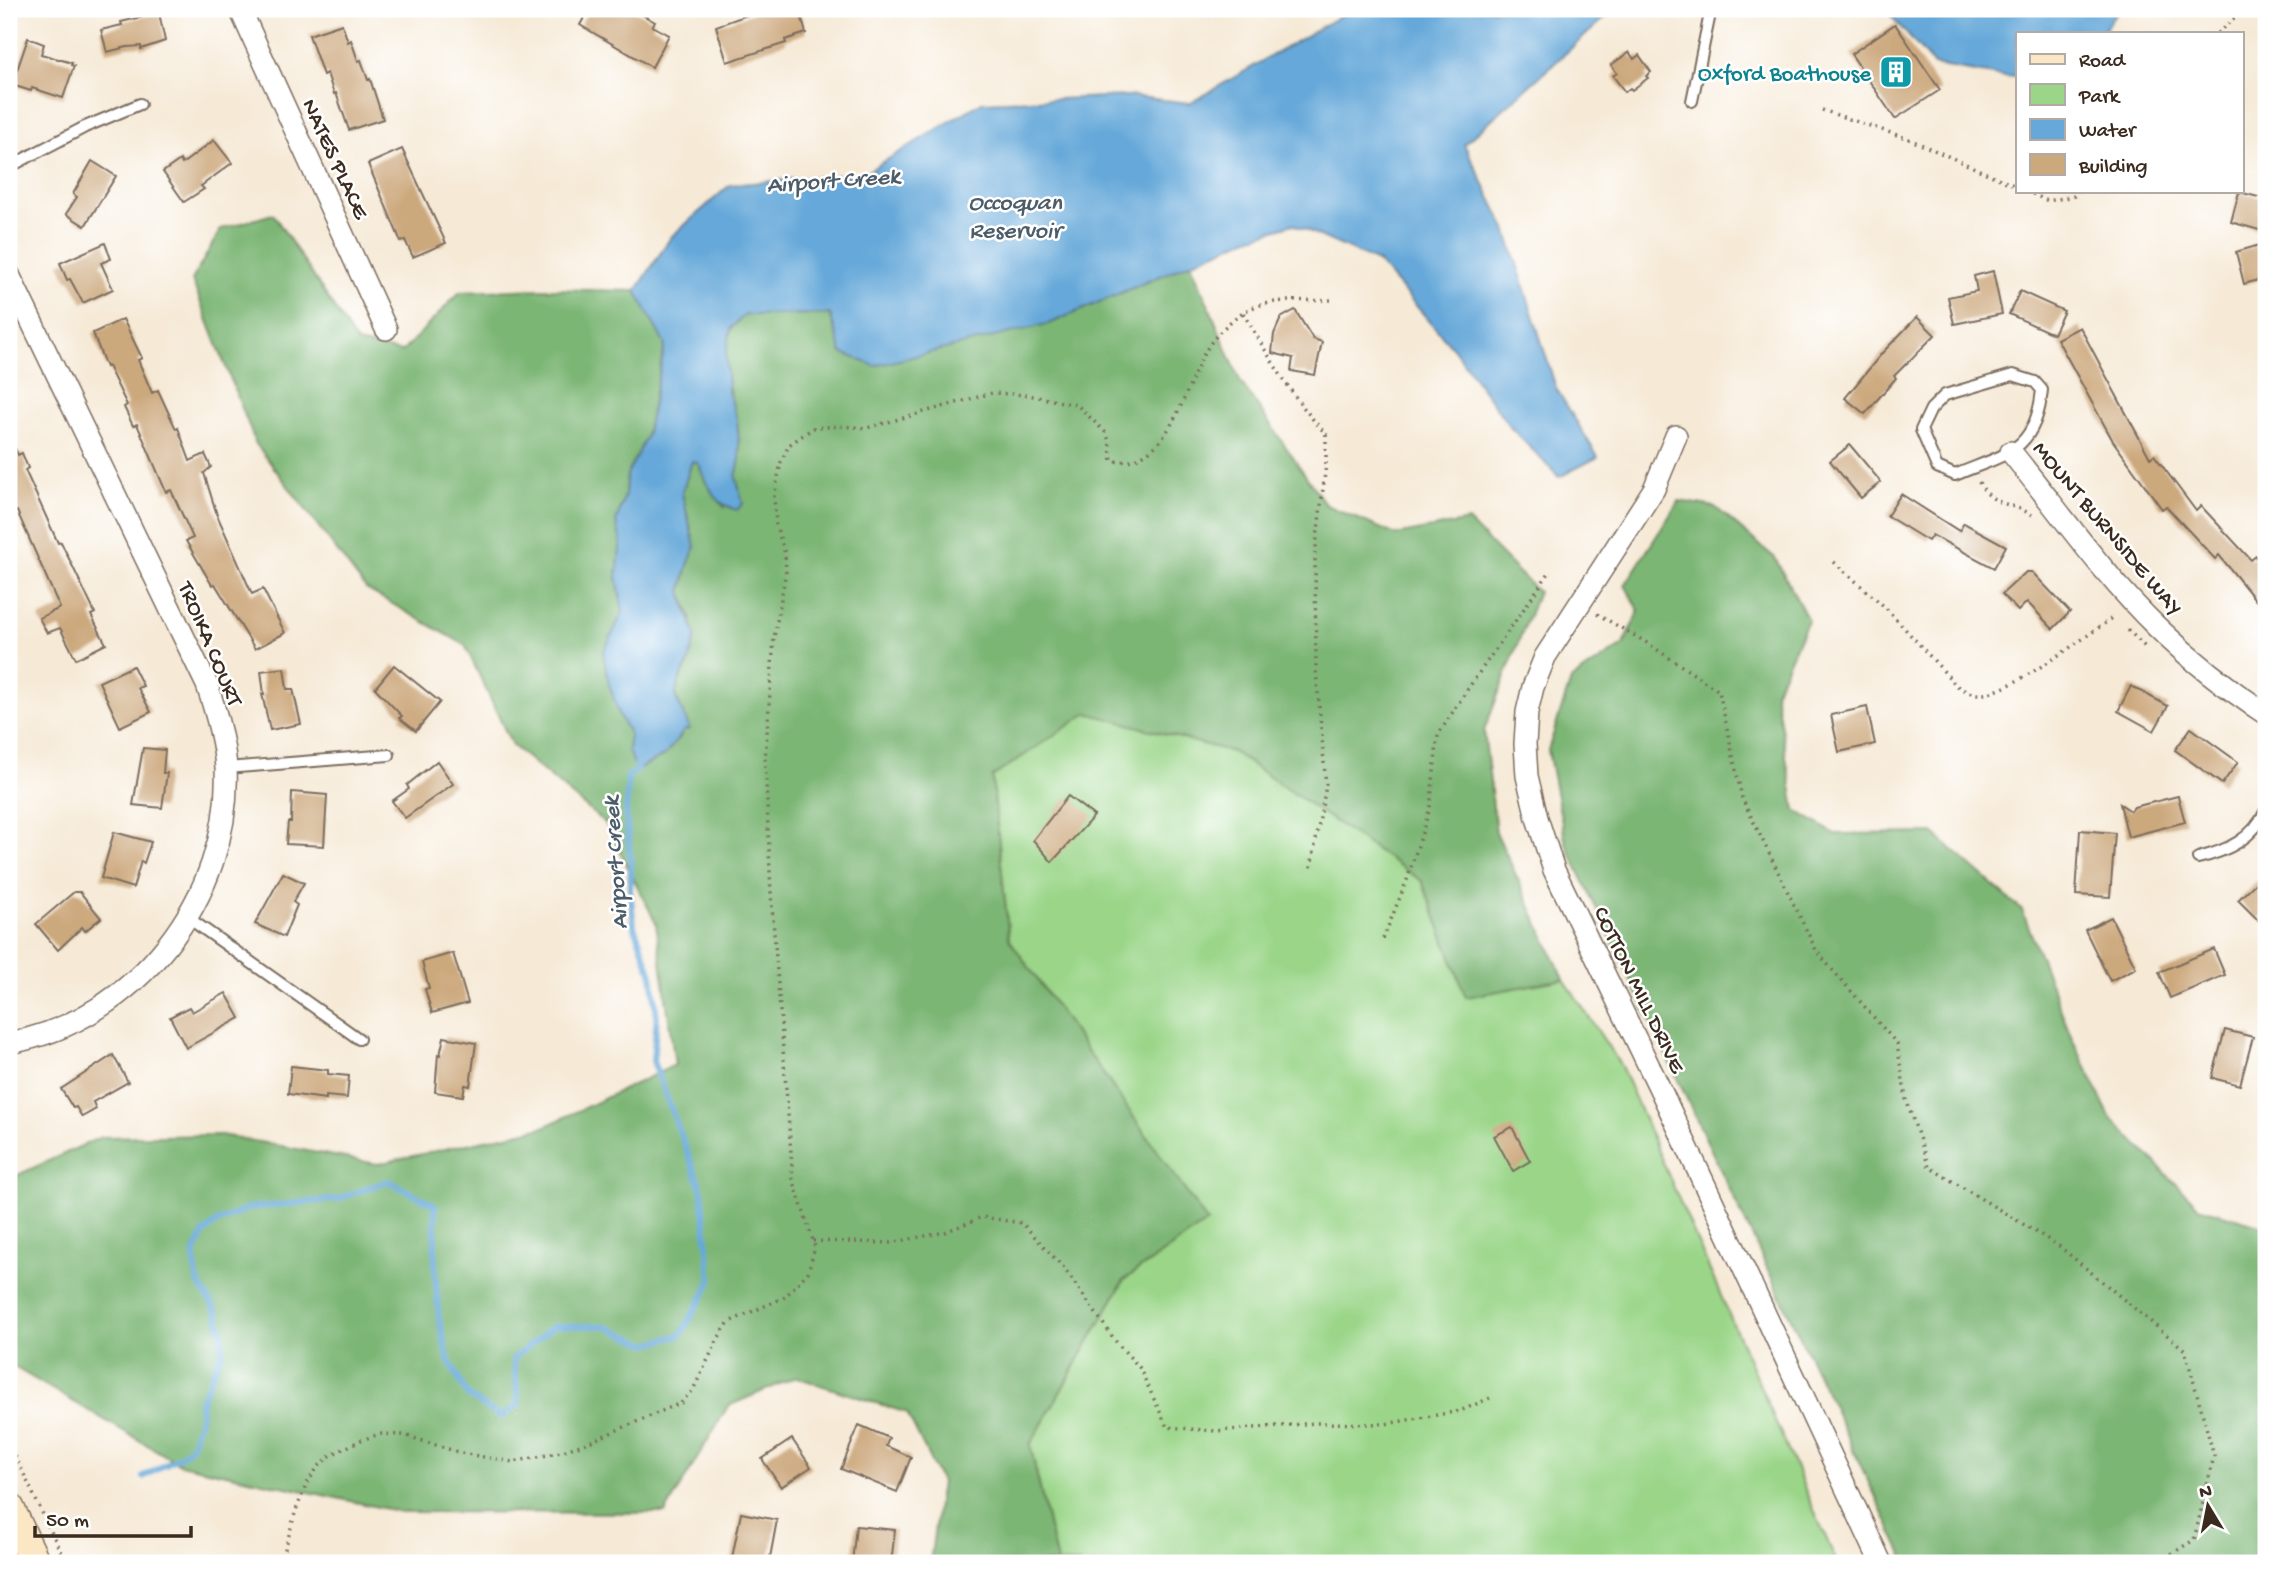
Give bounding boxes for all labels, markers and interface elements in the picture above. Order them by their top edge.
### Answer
legend [2016,32,2244,192]
text: Road [2079,50,2127,75]
building icon: Oxford Boathouse [1877,53,1915,91]
place label: Oxford Boathouse [1698,62,1872,89]
text: Park [2078,86,2122,111]
street label: NATES PLACE [294,95,374,225]
text: Water [2079,120,2137,145]
text: Building [2078,156,2148,181]
water label: Airport Creek [766,163,903,202]
water label: Occoquan Reservoir [968,190,1065,247]
street label: MOUNT BURNSIDE WAY [2026,437,2187,622]
street label: TROIKA COURT [170,576,248,712]
water label: Airport Creek [598,793,637,930]
street label: COTTON MILL DRIVE [1586,903,1691,1080]
north arrow [2174,1470,2244,1540]
text: N [2198,1480,2214,1505]
scale bar [35,1495,191,1539]
text: 50 m [46,1510,89,1535]

